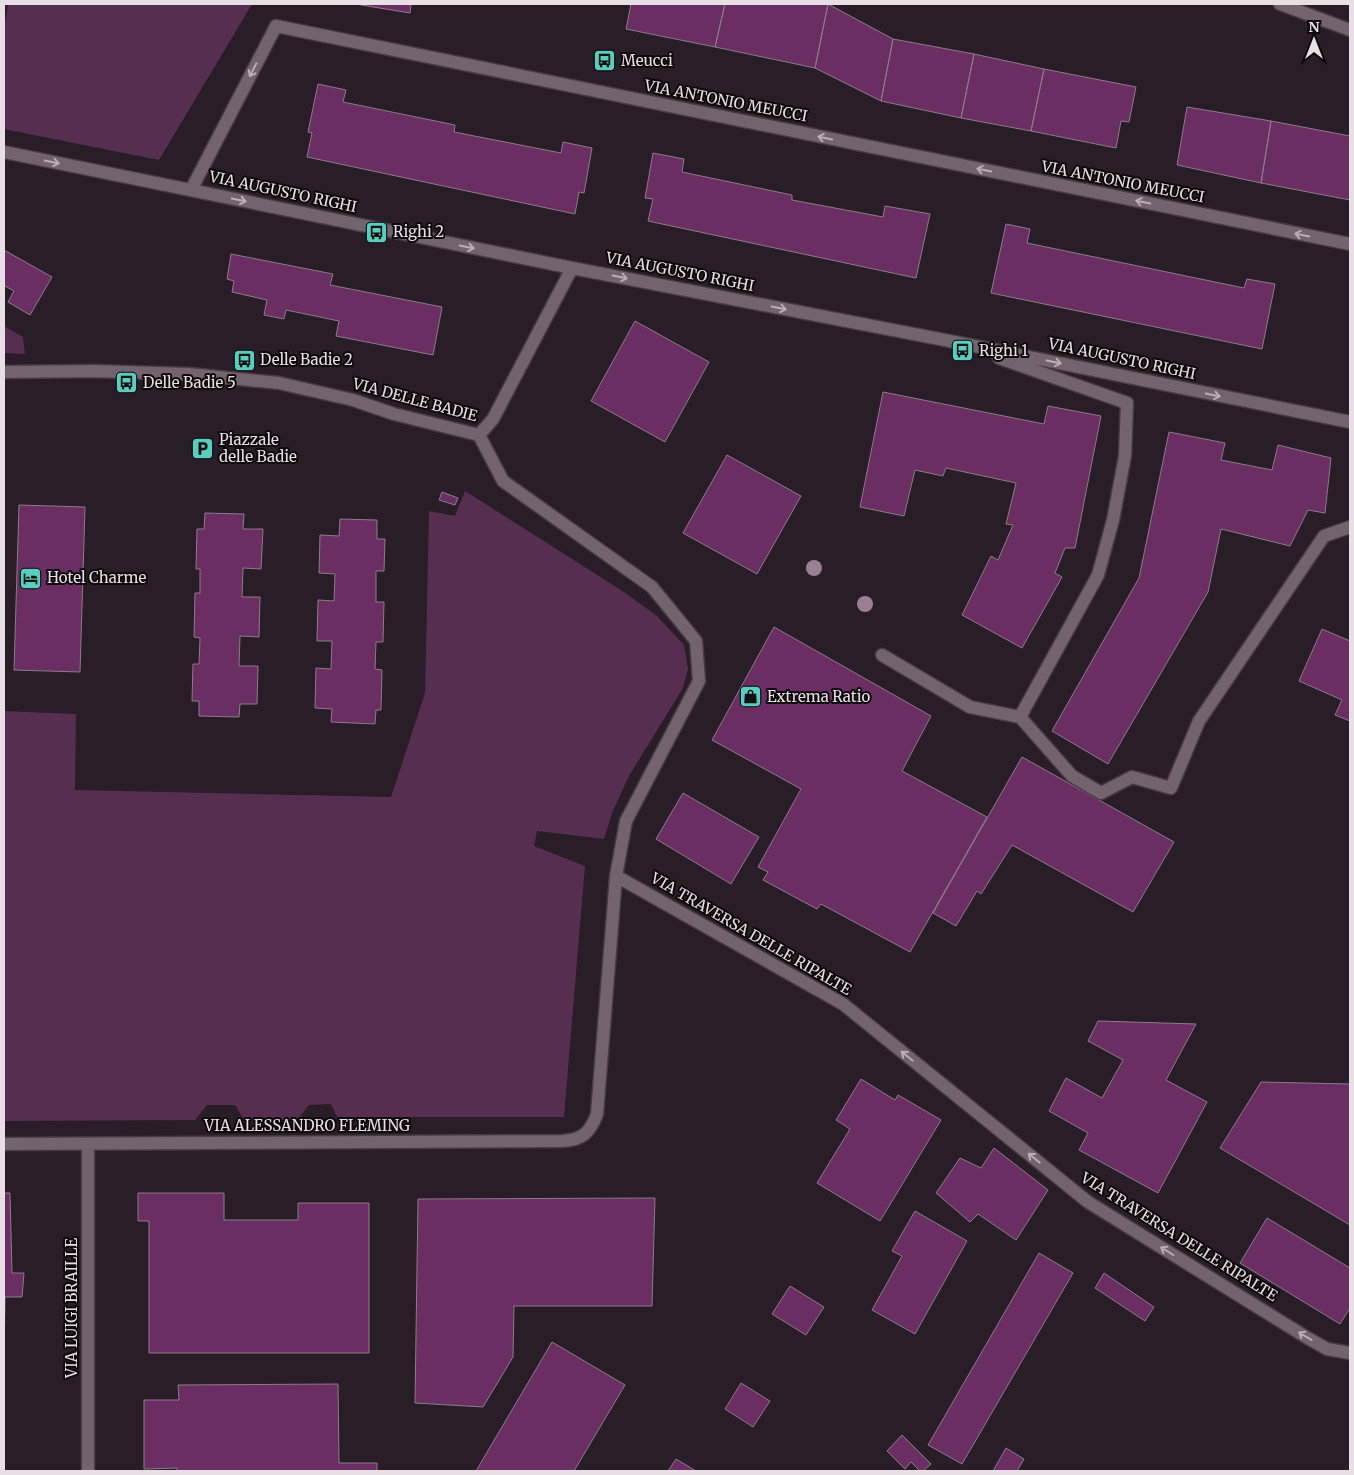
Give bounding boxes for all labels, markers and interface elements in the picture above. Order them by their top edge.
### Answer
north arrow [1289,15,1339,65]
text: N [1308,18,1320,36]
bus stop icon: Meucci [593,49,617,73]
place label: Meucci [621,51,673,70]
one-way arrow [248,62,258,77]
street label: VIA ANTONIO MEUCCI [642,75,809,126]
one-way arrow [817,132,833,142]
street label: VIA ANTONIO MEUCCI [1039,156,1206,207]
one-way arrow [43,158,59,167]
one-way arrow [976,165,992,174]
street label: VIA AUGUSTO RIGHI [207,166,359,216]
one-way arrow [230,195,246,205]
one-way arrow [1136,197,1152,207]
bus stop icon: Righi 2 [365,220,389,244]
place label: Righi 2 [393,222,444,241]
one-way arrow [1295,229,1311,239]
one-way arrow [458,242,474,252]
street label: VIA AUGUSTO RIGHI [603,248,756,295]
one-way arrow [611,273,627,283]
one-way arrow [771,304,787,313]
street label: VIA AUGUSTO RIGHI [1046,333,1198,383]
bus stop icon: Righi 1 [951,339,975,363]
place label: Righi 1 [979,341,1028,360]
bus stop icon: Delle Badie 2 [232,348,256,372]
place label: Delle Badie 2 [260,350,353,369]
one-way arrow [1045,358,1061,367]
bus stop icon: Delle Badie 5 [115,371,139,395]
place label: Delle Badie 5 [143,373,236,392]
street label: VIA DELLE BADIE [350,373,480,425]
one-way arrow [1205,390,1221,400]
place label: Piazzale delle Badie [219,430,297,466]
parking icon: Piazzale delle Badie [191,437,215,461]
hotel icon: Hotel Charme [19,566,43,590]
place label: Hotel Charme [47,568,146,587]
shop icon: Extrema Ratio [739,685,763,709]
place label: Extrema Ratio [767,687,870,706]
street label: VIA TRAVERSA DELLE RIPALTE [647,868,855,999]
one-way arrow [901,1051,914,1062]
street label: VIA ALESSANDRO FLEMING [203,1116,410,1135]
one-way arrow [1027,1153,1040,1164]
street label: VIA TRAVERSA DELLE RIPALTE [1077,1167,1282,1305]
street label: VIA LUIGI BRAILLE [62,1238,81,1379]
one-way arrow [1160,1245,1174,1255]
one-way arrow [1299,1330,1313,1340]

